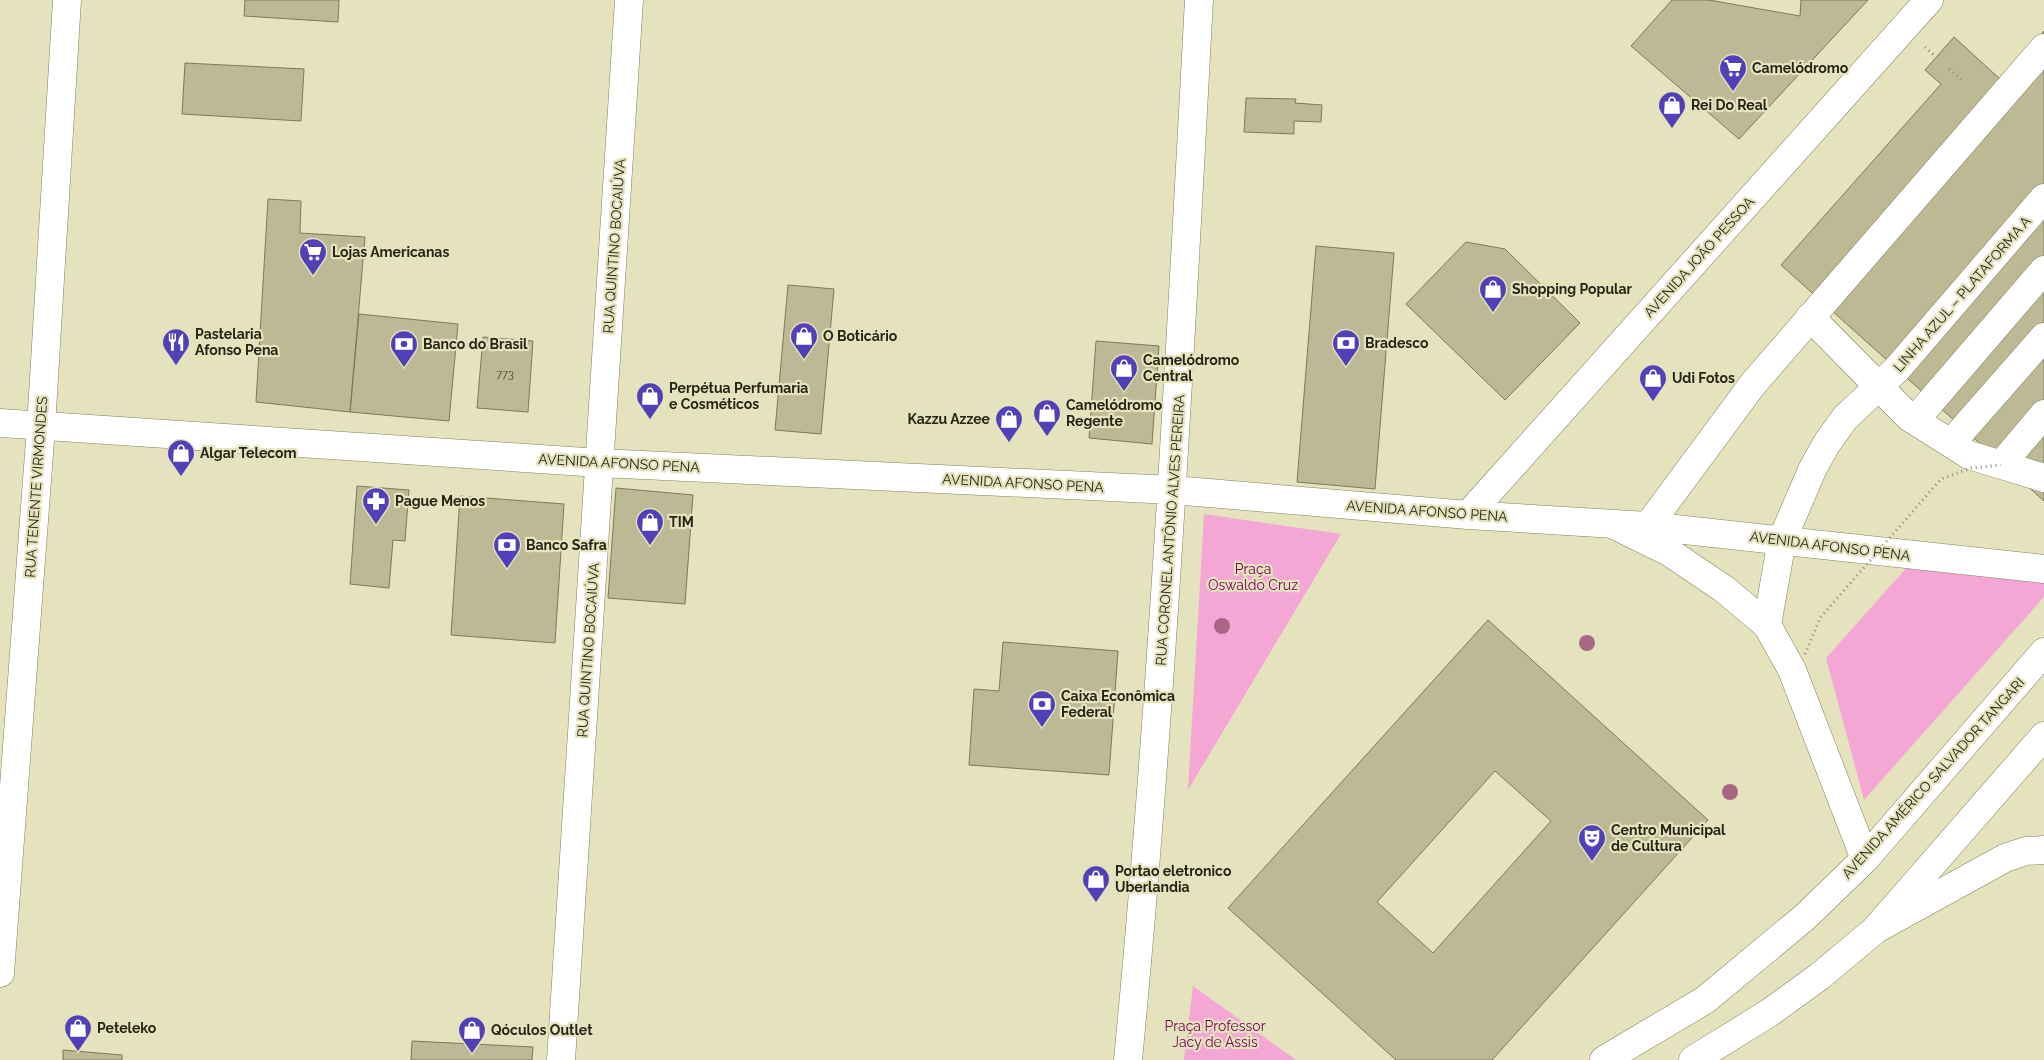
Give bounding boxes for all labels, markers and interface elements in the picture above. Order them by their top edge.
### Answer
supermarket icon: Camelódromo [1718,53,1748,92]
place label: Camelódromo [1752,60,1849,76]
shop icon: Rei Do Real [1657,90,1687,129]
place label: Rei Do Real [1691,97,1768,113]
street label: RUA QUINTINO BOCAIÚVA [599,158,628,334]
street label: AVENIDA JOÃO PESSOA [1640,192,1758,321]
street label: LINHA AZUL – PLATAFORMA A [1890,213,2034,375]
supermarket icon: Lojas Americanas [298,237,328,276]
place label: Lojas Americanas [332,244,449,260]
shop icon: Shopping Popular [1478,274,1508,313]
place label: Shopping Popular [1512,281,1633,297]
shop icon: O Boticário [789,321,819,360]
place label: Pastelaria Afonso Pena [195,326,278,358]
restaurant icon: Pastelaria Afonso Pena [161,327,191,366]
place label: O Boticário [823,328,898,344]
bank icon: Bradesco [1331,328,1361,367]
bank icon: Banco do Brasil [389,329,419,368]
place label: Bradesco [1365,335,1429,351]
place label: Banco do Brasil [423,336,528,352]
place label: Camelódromo Central [1143,352,1240,384]
shop icon: Camelódromo Central [1109,353,1139,392]
shop icon: Udi Fotos [1638,363,1668,402]
house number: 773 [496,368,514,381]
place label: Udi Fotos [1672,370,1735,386]
place label: Perpétua Perfumaria e Cosméticos [669,380,808,412]
shop icon: Perpétua Perfumaria e Cosméticos [635,381,665,420]
street label: RUA CORONEL ANTÔNIO ALVES PEREIRA [1152,393,1187,666]
street label: RUA TENENTE VIRMONDES [22,395,50,578]
place label: Camelódromo Regente [1066,397,1163,429]
shop icon: Camelódromo Regente [1032,398,1062,437]
shop icon: Kazzu Azzee [994,404,1024,443]
place label: Kazzu Azzee [907,411,991,427]
shop icon: Algar Telecom [166,438,196,477]
place label: Algar Telecom [200,445,297,461]
street label: AVENIDA AFONSO PENA [538,451,701,475]
street label: AVENIDA AFONSO PENA [942,471,1105,495]
pharmacy icon: Pague Menos [361,486,391,525]
place label: Pague Menos [395,493,485,509]
street label: AVENIDA AFONSO PENA [1346,497,1509,525]
shop icon: TIM [635,507,665,546]
place label: TIM [669,514,694,530]
street label: AVENIDA AFONSO PENA [1749,528,1912,564]
bank icon: Banco Safra [492,530,522,569]
place label: Banco Safra [526,537,607,553]
park label: Praça Oswaldo Cruz [1208,561,1298,593]
street label: RUA QUINTINO BOCAIÚVA [573,562,602,738]
street label: AVENIDA AMÉRICO SALVADOR TANGARI [1838,674,2028,882]
place label: Caixa Econômica Federal [1061,688,1175,720]
bank icon: Caixa Econômica Federal [1027,689,1057,728]
place label: Centro Municipal de Cultura [1611,822,1726,854]
theatre icon: Centro Municipal de Cultura [1577,823,1607,862]
place label: Portao eletronico Uberlandia [1115,863,1232,895]
shop icon: Portao eletronico Uberlandia [1081,864,1111,903]
shop icon: Peteleko [63,1013,93,1052]
shop icon: Qóculos Outlet [457,1015,487,1054]
park label: Praça Professor Jacy de Assis [1164,1018,1266,1050]
place label: Peteleko [97,1020,157,1036]
place label: Qóculos Outlet [491,1022,593,1038]

